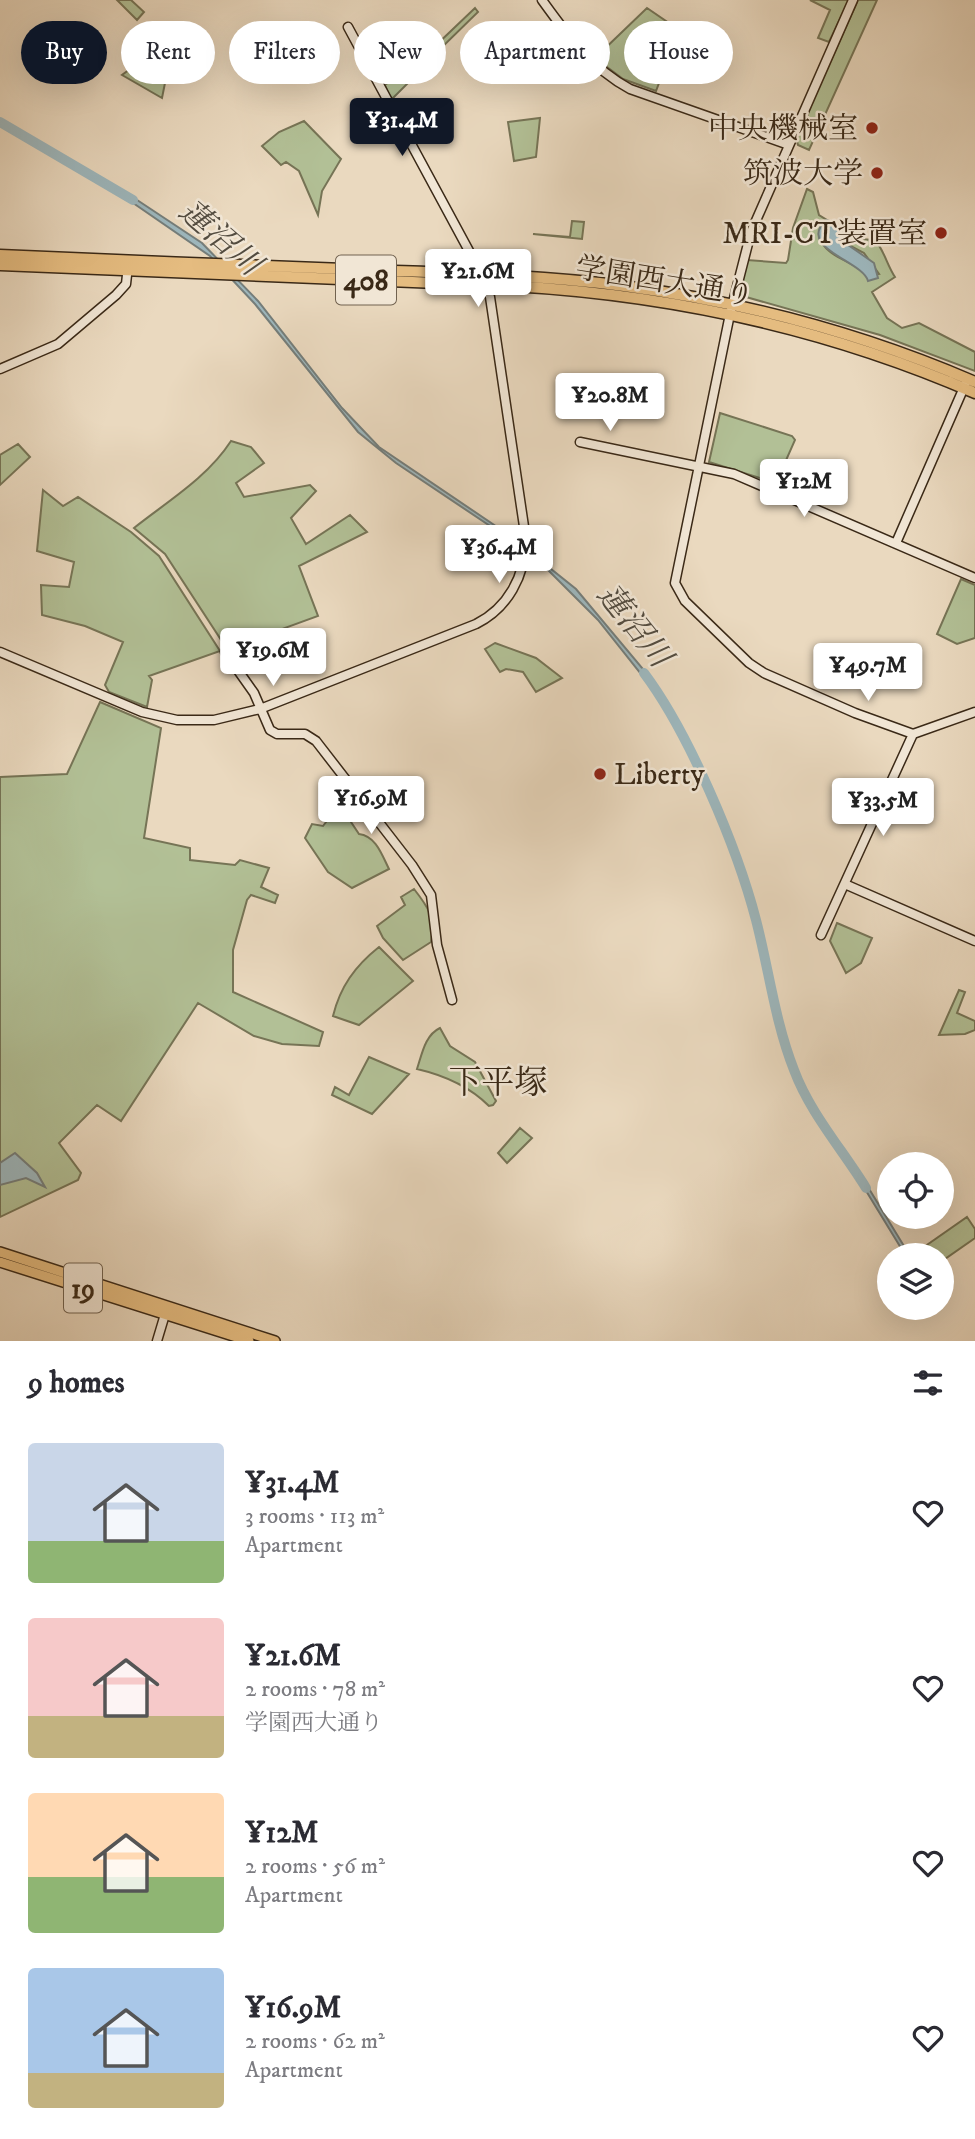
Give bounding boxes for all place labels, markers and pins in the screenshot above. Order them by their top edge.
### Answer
pin: ¥31.4M [345,99,459,158]
place label: 中央機械室 [708,111,858,148]
marker: 中央機械室 [864,120,880,136]
place label: 筑波大学 [743,156,863,193]
marker: 筑波大学 [869,165,885,181]
place label: MRI-CT装置室 [722,216,927,253]
marker: MRI-CT装置室 [933,225,949,241]
pin: ¥21.6M [421,250,535,309]
pin: ¥20.8M [553,374,667,433]
pin: ¥12M [763,460,845,519]
pin: ¥36.4M [442,526,556,585]
pin: ¥19.6M [216,628,330,688]
pin: ¥49.7M [811,644,925,703]
place label: Liberty [614,757,706,794]
marker: Liberty [592,766,608,782]
pin: ¥16.9M [314,776,428,836]
pin: ¥33.5M [826,778,940,838]

